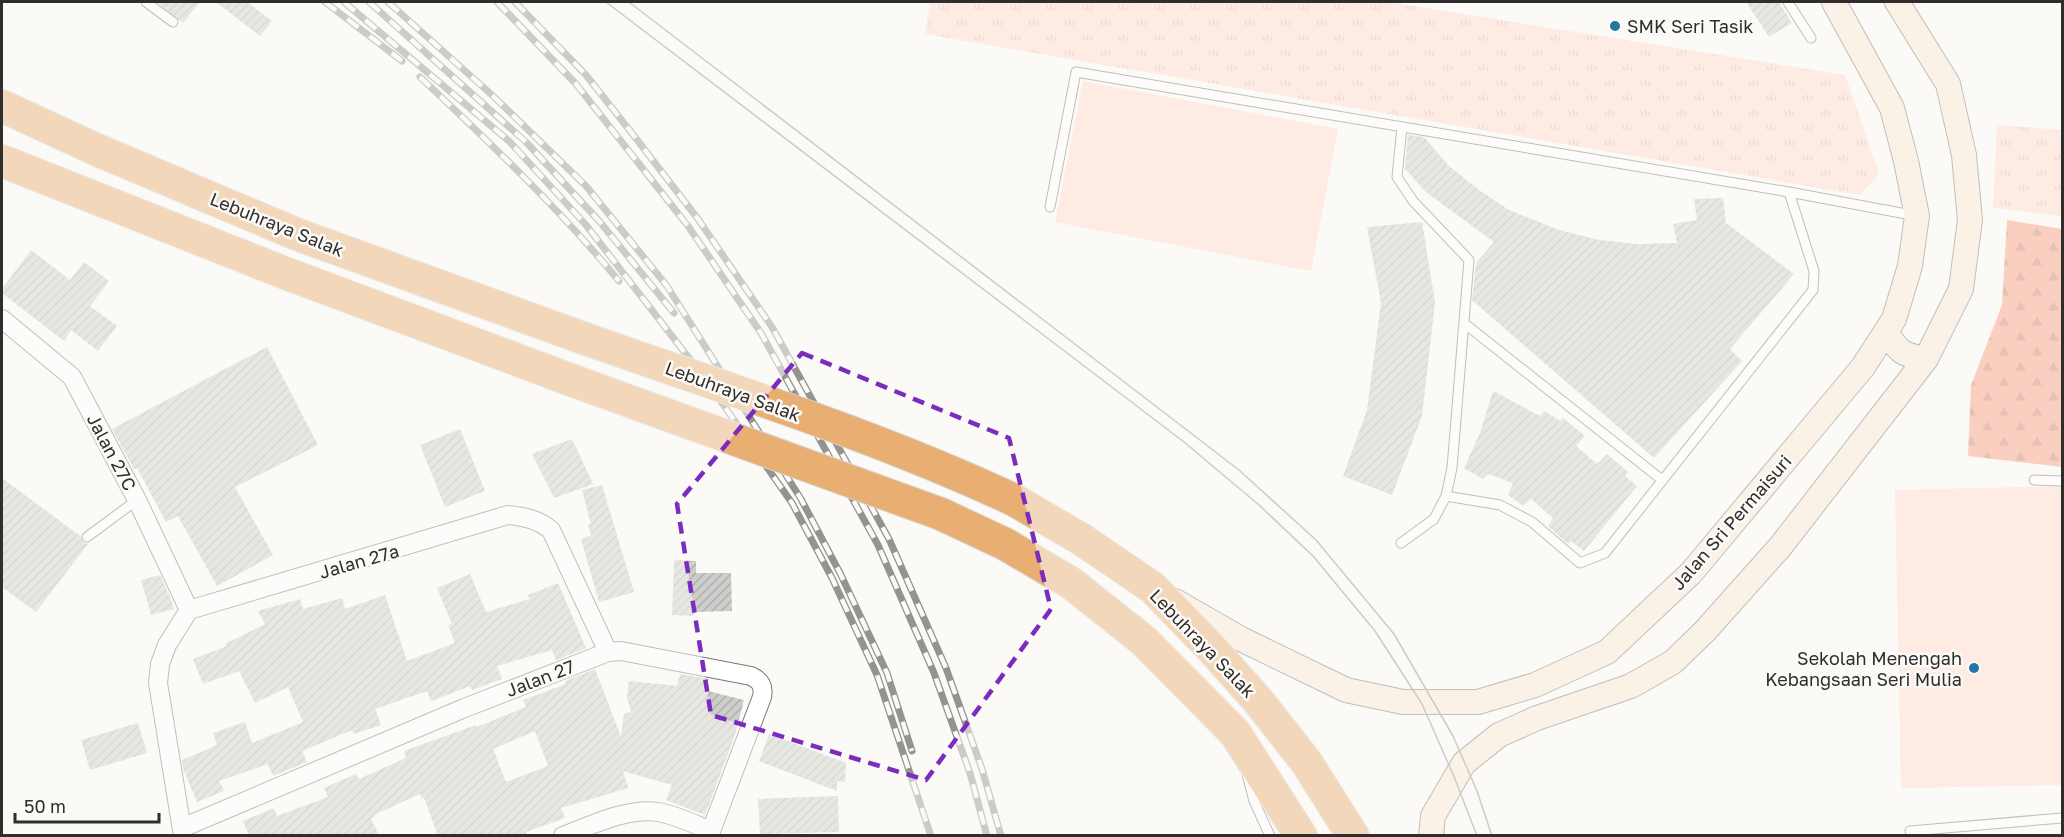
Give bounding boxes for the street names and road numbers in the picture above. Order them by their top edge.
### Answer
street label: Lebuhraya Salak [207,187,347,261]
street label: Lebuhraya Salak [662,356,804,426]
street label: Jalan 27C [83,410,141,494]
street label: Jalan Sri Permaisuri [1666,450,1796,594]
street label: Jalan 27a [317,539,401,583]
street label: Lebuhraya Salak [1146,584,1260,702]
street label: Jalan 27 [503,655,577,701]

